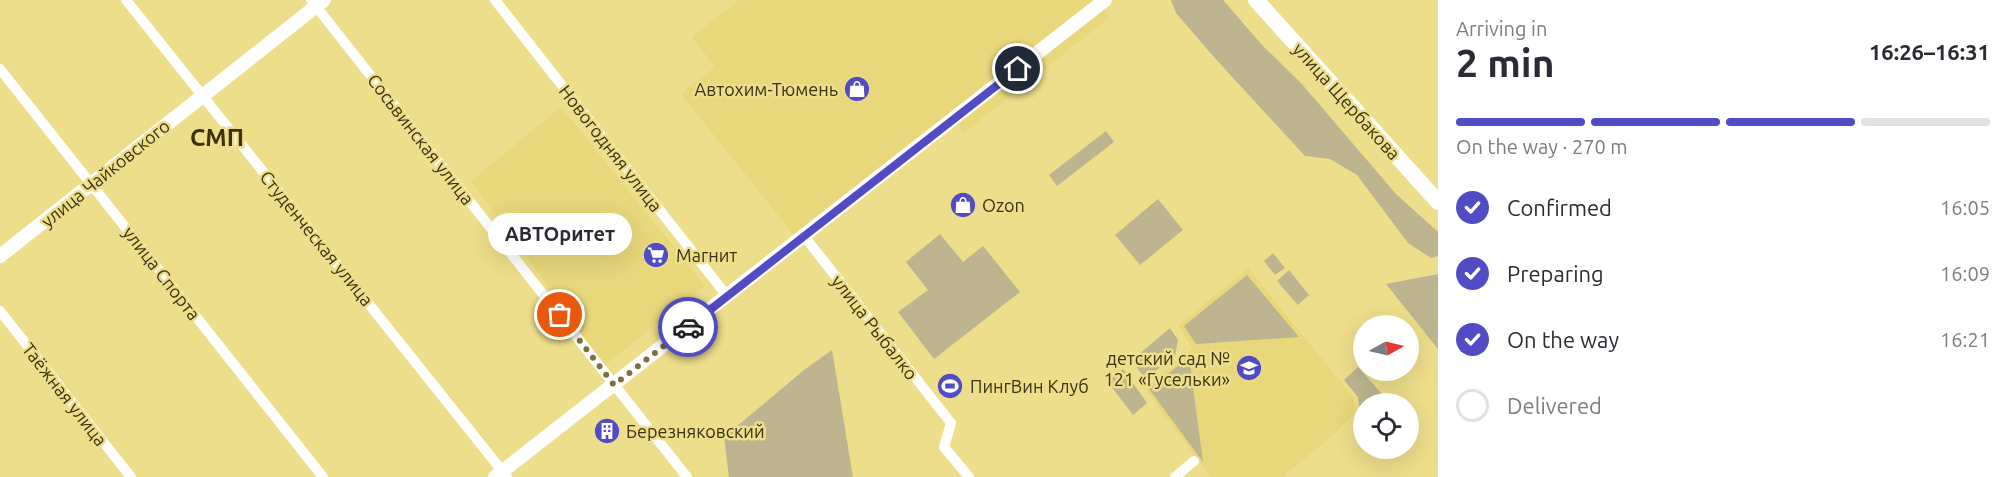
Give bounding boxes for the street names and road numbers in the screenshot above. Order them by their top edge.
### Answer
street label: улица Щербакова [1289,39,1405,163]
street label: Сосьвинская улица [364,70,478,208]
street label: Новогодняя улица [555,81,667,215]
street label: улица Чайковского [37,115,173,231]
street label: Студенческая улица [256,167,378,309]
street label: улица Спорта [119,222,205,324]
street label: улица Рыбалко [828,271,922,383]
street label: Таёжная улица [19,339,111,449]

